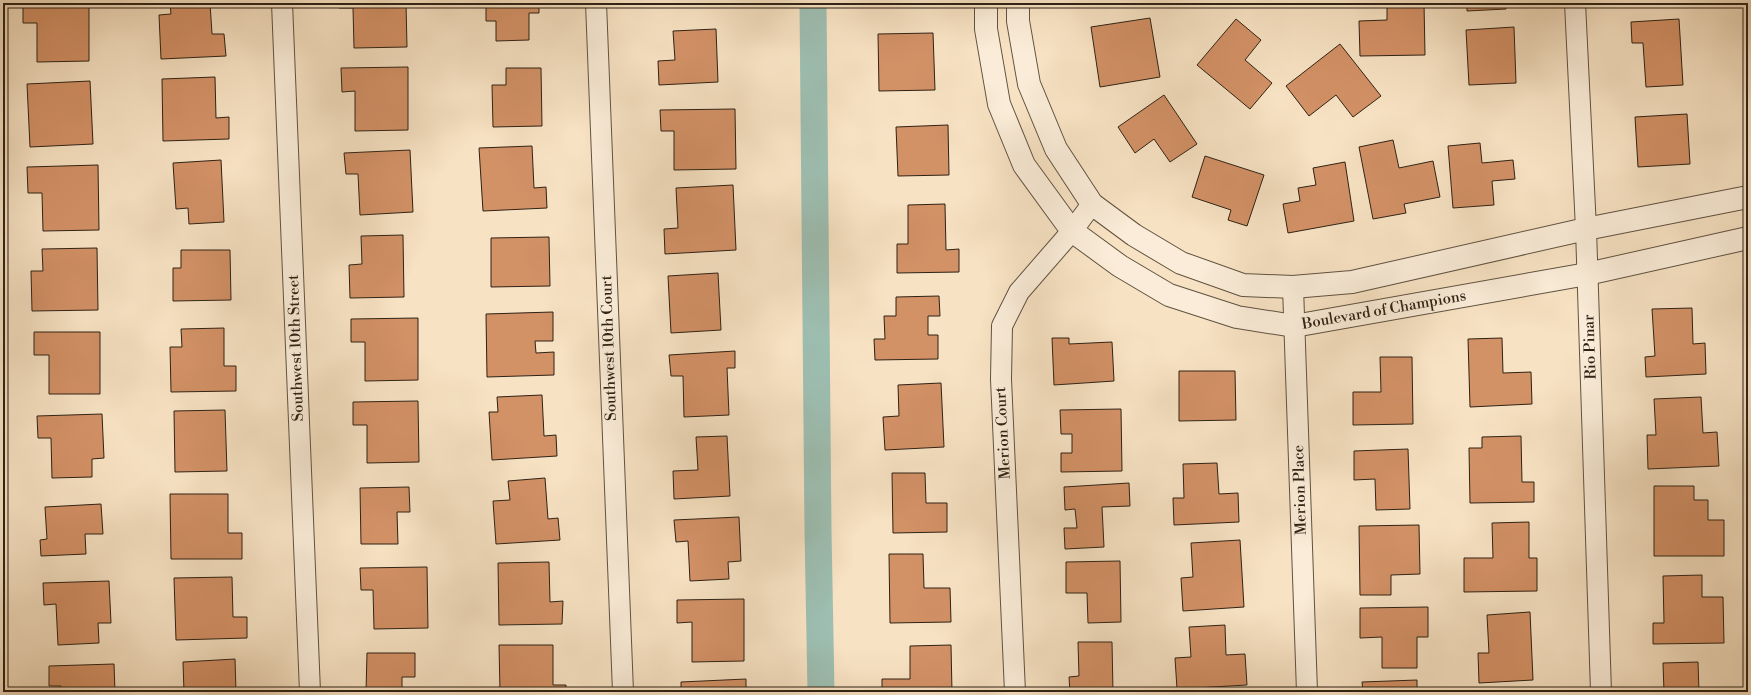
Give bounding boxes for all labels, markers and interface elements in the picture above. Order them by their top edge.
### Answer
street label: Southwest 10th Street [284,274,308,422]
street label: Southwest 10th Court [597,274,621,421]
street label: Boulevard of Champions [1299,286,1468,334]
street label: Rio Pinar [1579,314,1601,380]
street label: Merion Court [991,386,1015,480]
street label: Merion Place [1289,444,1311,536]

